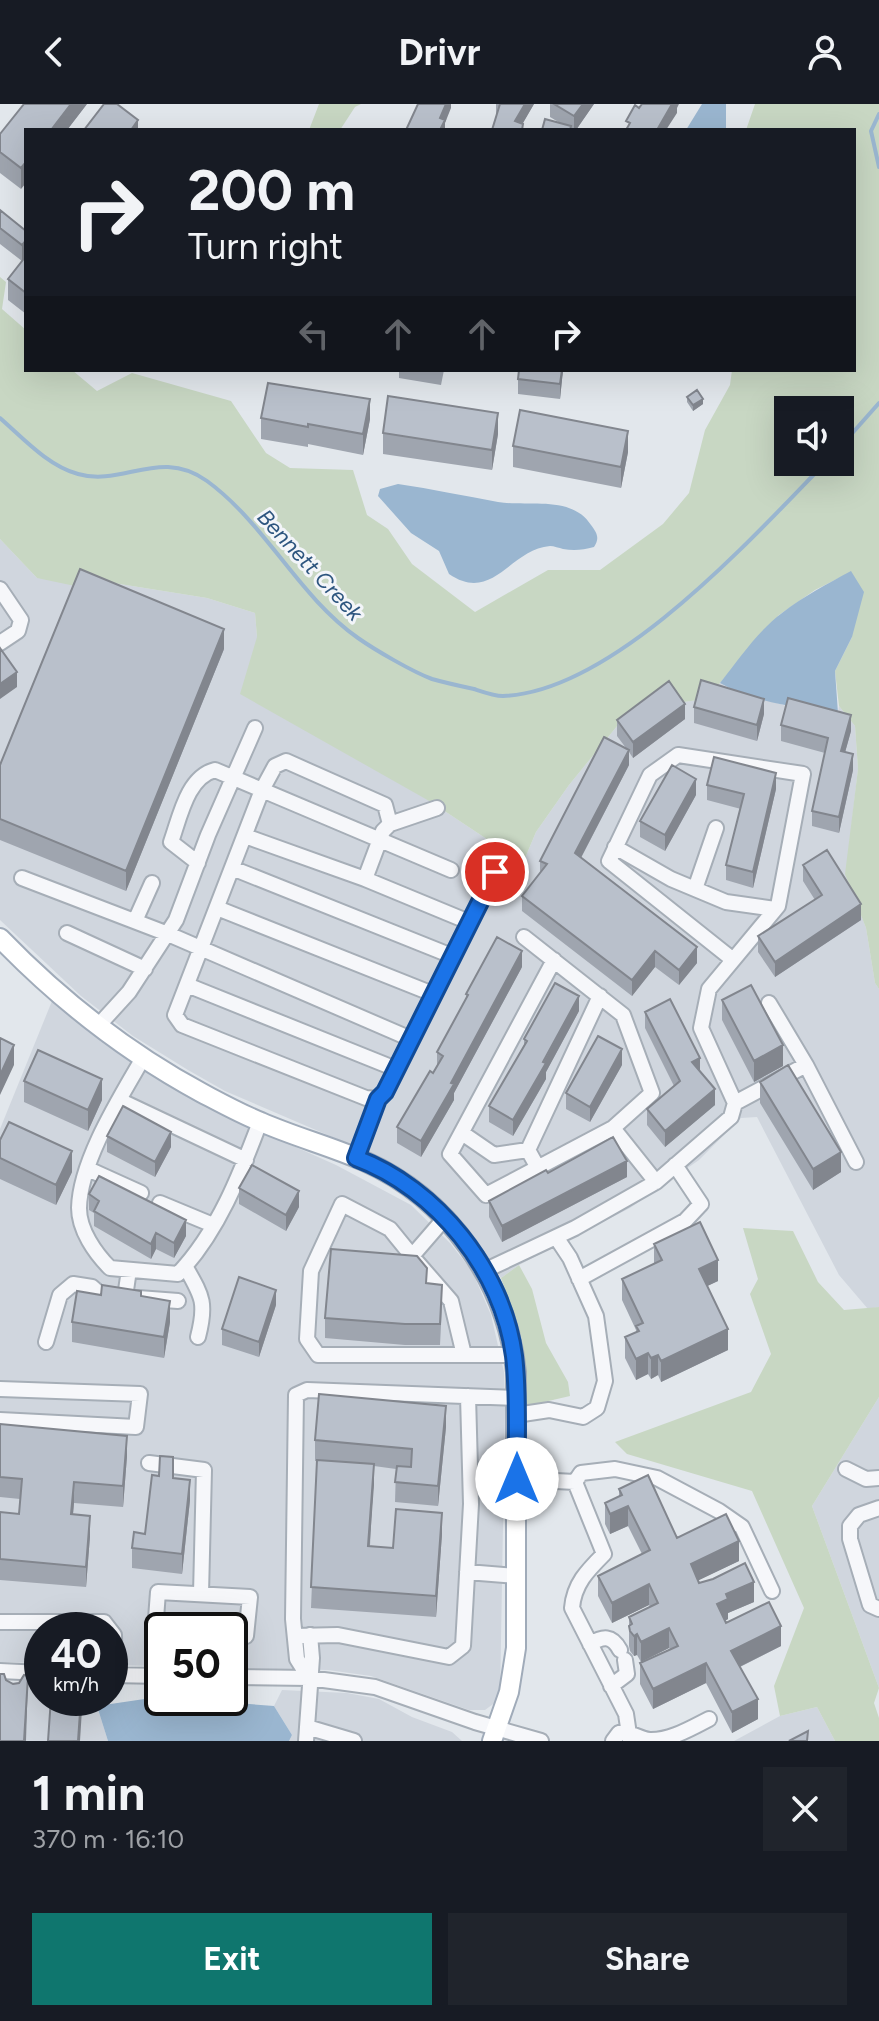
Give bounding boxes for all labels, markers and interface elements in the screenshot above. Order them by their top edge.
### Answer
icon: back [32,30,76,74]
icon: person [803,30,847,74]
text: Drivr [399,31,480,74]
text: 200 m [188,157,355,224]
icon: right [56,160,160,264]
text: Turn right [188,225,343,268]
icon: left [292,312,336,356]
icon: ahead [376,312,420,356]
icon: ahead [460,312,504,356]
icon: right [544,312,588,356]
map controls [774,396,854,476]
button: sound [774,396,854,476]
water label: Bennett Creek [251,504,369,627]
pin [461,838,529,906]
icon: arrive [473,850,517,894]
position arrow [475,1437,559,1521]
speed limit sign: 50 [144,1612,248,1716]
text: 40 [50,1630,102,1678]
text: km/h [53,1672,99,1696]
text: 1 min [32,1764,145,1822]
button: close [763,1767,847,1851]
text: 370 m · 16:10 [32,1823,184,1855]
button: Exit [32,1913,432,2005]
button: Share [448,1913,847,2005]

